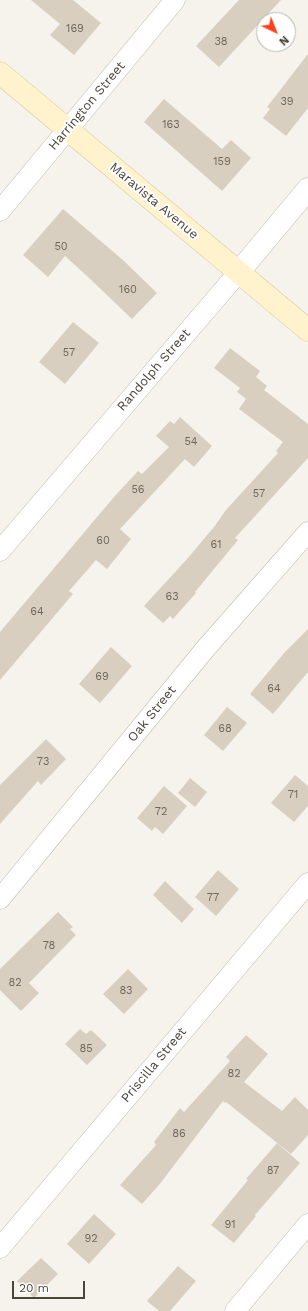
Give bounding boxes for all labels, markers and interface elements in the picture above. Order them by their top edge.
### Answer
north arrow [256,12,296,52]
house number: 169 [66,22,84,36]
text: N [276,33,291,48]
house number: 38 [214,35,228,49]
street label: Harrington Street [45,59,129,153]
house number: 39 [280,95,294,109]
house number: 163 [162,118,180,132]
house number: 159 [213,155,231,169]
street label: Maravista Avenue [106,159,202,243]
house number: 50 [54,240,68,254]
house number: 160 [119,283,137,297]
street label: Randolph Street [114,326,194,414]
house number: 57 [63,346,75,360]
house number: 54 [184,435,198,449]
house number: 56 [131,483,145,497]
house number: 57 [253,487,265,501]
house number: 60 [96,534,110,548]
house number: 61 [211,538,221,552]
house number: 63 [165,590,179,604]
house number: 64 [30,605,44,619]
house number: 69 [95,670,109,684]
house number: 64 [267,682,281,696]
street label: Oak Street [125,683,179,745]
house number: 68 [218,722,232,736]
house number: 73 [37,755,49,769]
house number: 71 [288,788,298,802]
house number: 72 [155,805,167,819]
house number: 77 [207,891,219,905]
house number: 78 [43,939,55,953]
house number: 82 [8,976,22,990]
house number: 83 [120,984,132,998]
street label: Priscilla Street [118,1024,190,1106]
house number: 85 [79,1042,93,1056]
house number: 82 [227,1067,241,1081]
house number: 86 [172,1127,186,1141]
house number: 87 [267,1164,279,1178]
house number: 91 [224,1218,236,1232]
house number: 92 [84,1232,98,1246]
scale bar [14,1273,87,1299]
text: 20 m [19,1281,49,1295]

